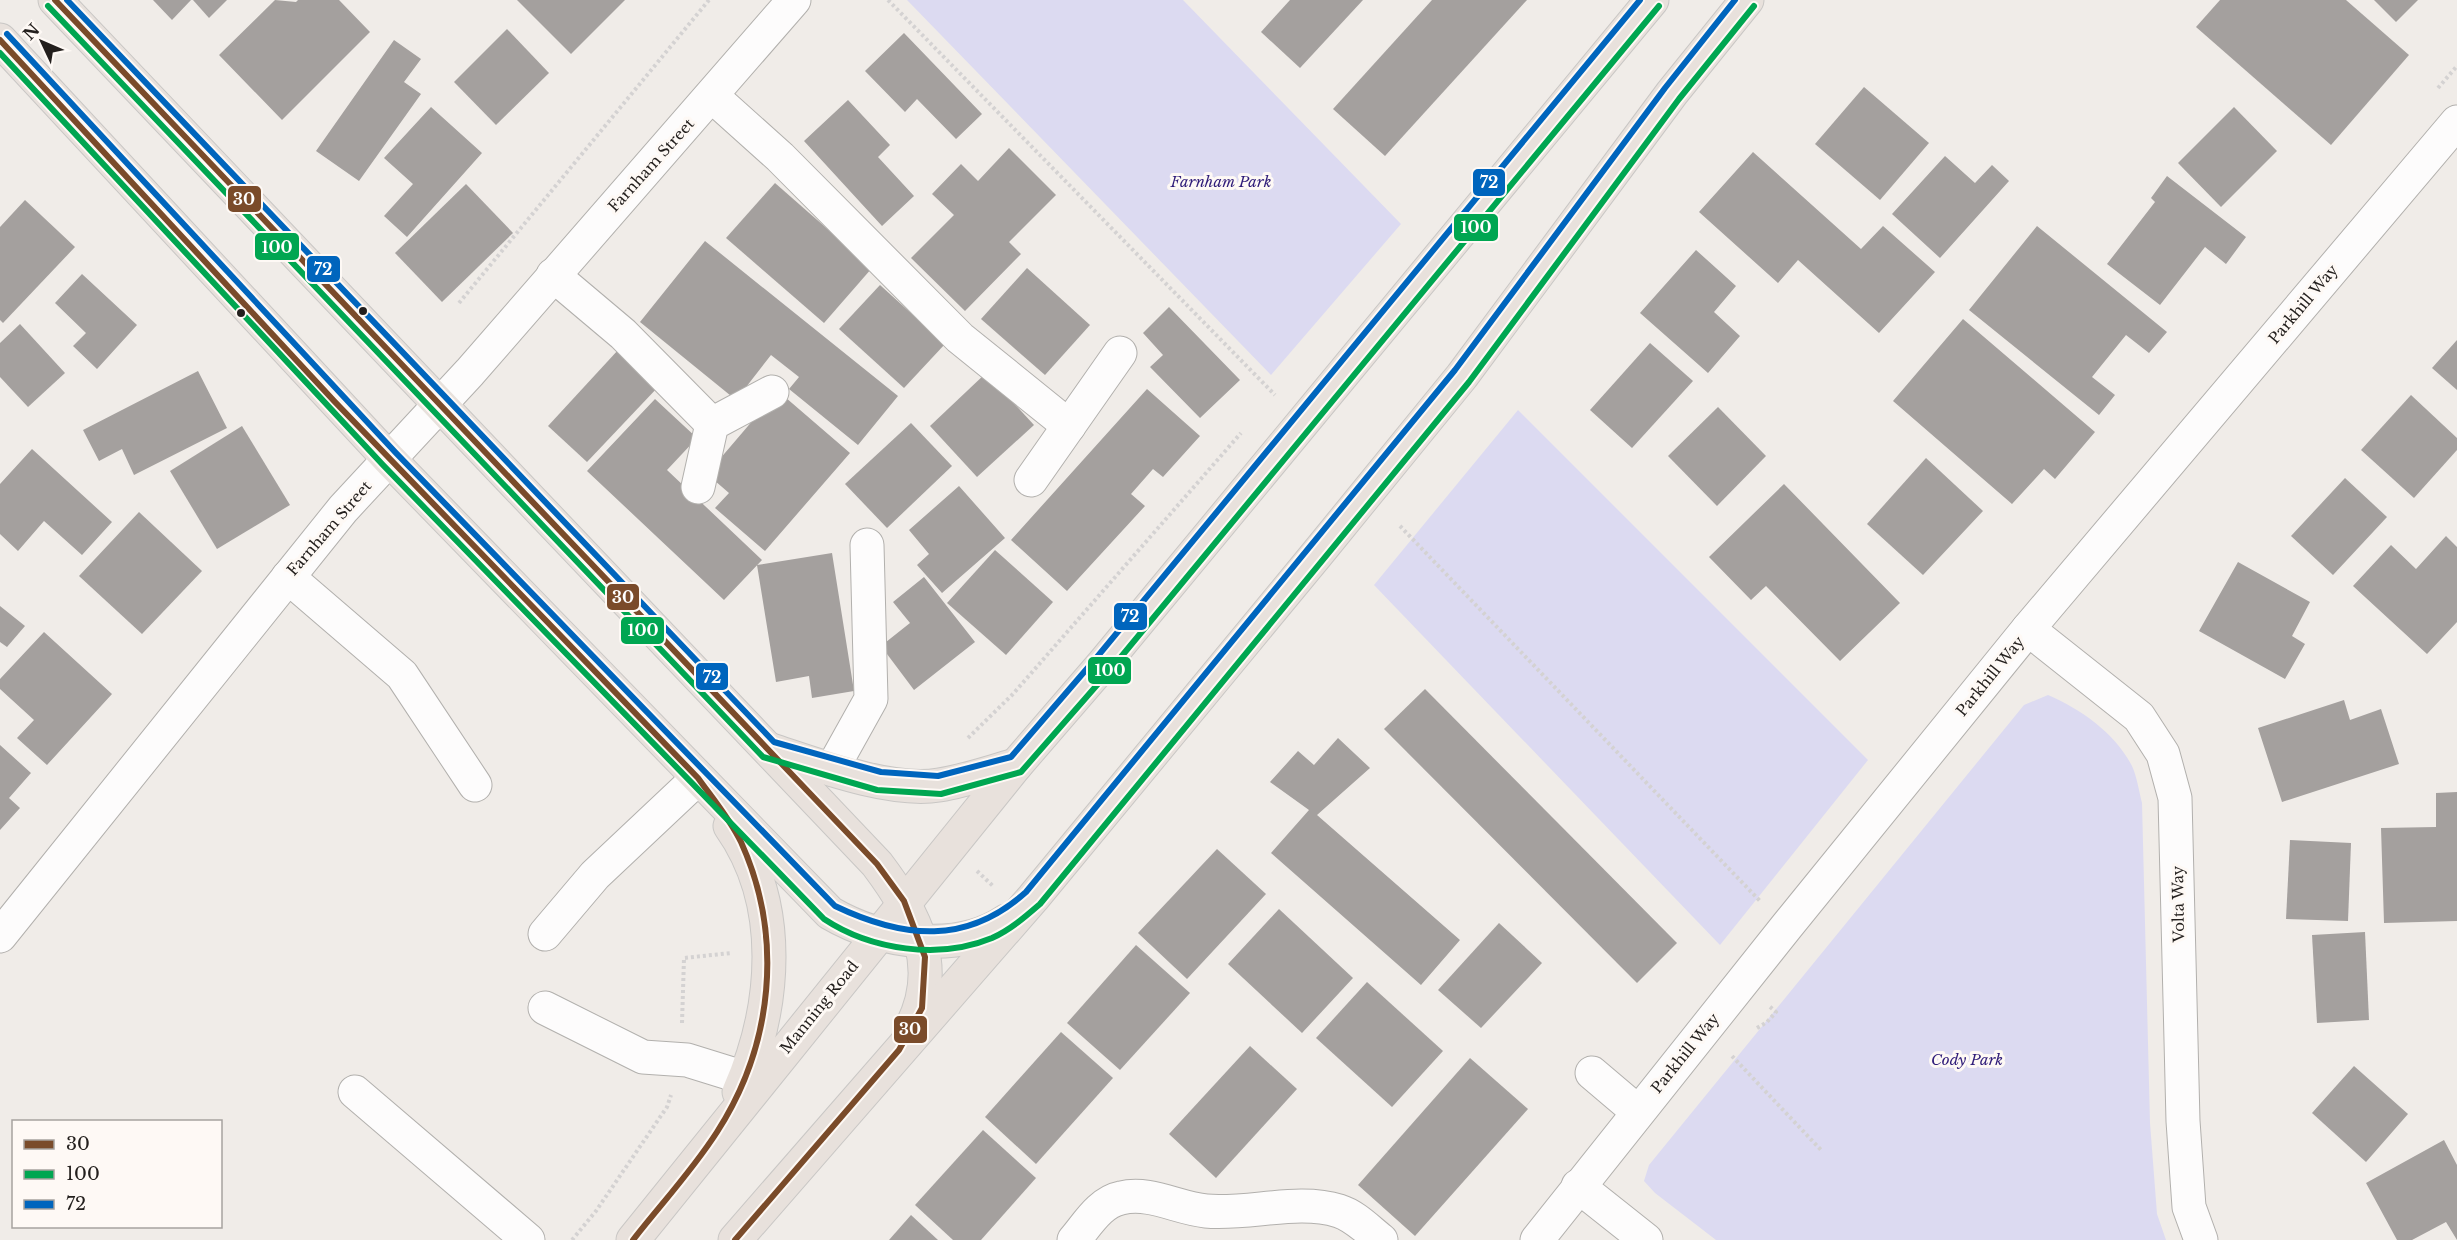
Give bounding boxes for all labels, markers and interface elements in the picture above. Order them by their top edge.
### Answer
north arrow [12,12,72,72]
text: N [19,19,44,44]
street label: Farnham Street [604,114,698,216]
line badge: 72 [1472,168,1506,197]
park label: Farnham Park [1170,172,1271,191]
text: 72 [1480,172,1498,192]
line badge: 30 [227,185,262,213]
text: 30 [233,189,255,209]
line badge: 100 [1453,213,1499,242]
text: 100 [1460,217,1492,237]
line badge: 100 [254,232,300,261]
text: 100 [261,237,293,257]
line badge: 72 [306,255,341,283]
text: 72 [314,259,332,279]
street label: Parkhill Way [2264,260,2342,347]
unlabelled marker [357,305,369,317]
unlabelled marker [235,307,247,319]
street label: Farnham Street [283,476,376,579]
line badge: 30 [606,583,640,611]
text: 30 [612,587,634,607]
line badge: 72 [1113,602,1148,631]
text: 72 [1121,606,1139,626]
line badge: 100 [620,616,665,645]
text: 100 [627,620,659,640]
street label: Parkhill Way [1952,632,2028,720]
line badge: 100 [1087,656,1132,685]
text: 100 [1094,660,1126,680]
line badge: 72 [695,662,729,691]
text: 72 [703,667,721,687]
street label: Volta Way [2168,865,2188,943]
street label: Manning Road [776,957,862,1057]
street label: Parkhill Way [1647,1009,1723,1097]
line badge: 30 [893,1015,928,1044]
text: 30 [899,1019,921,1039]
park label: Cody Park [1931,1050,2003,1069]
legend [12,1120,222,1228]
text: 30 [66,1133,90,1155]
text: 100 [66,1163,100,1185]
text: 72 [66,1193,86,1215]

